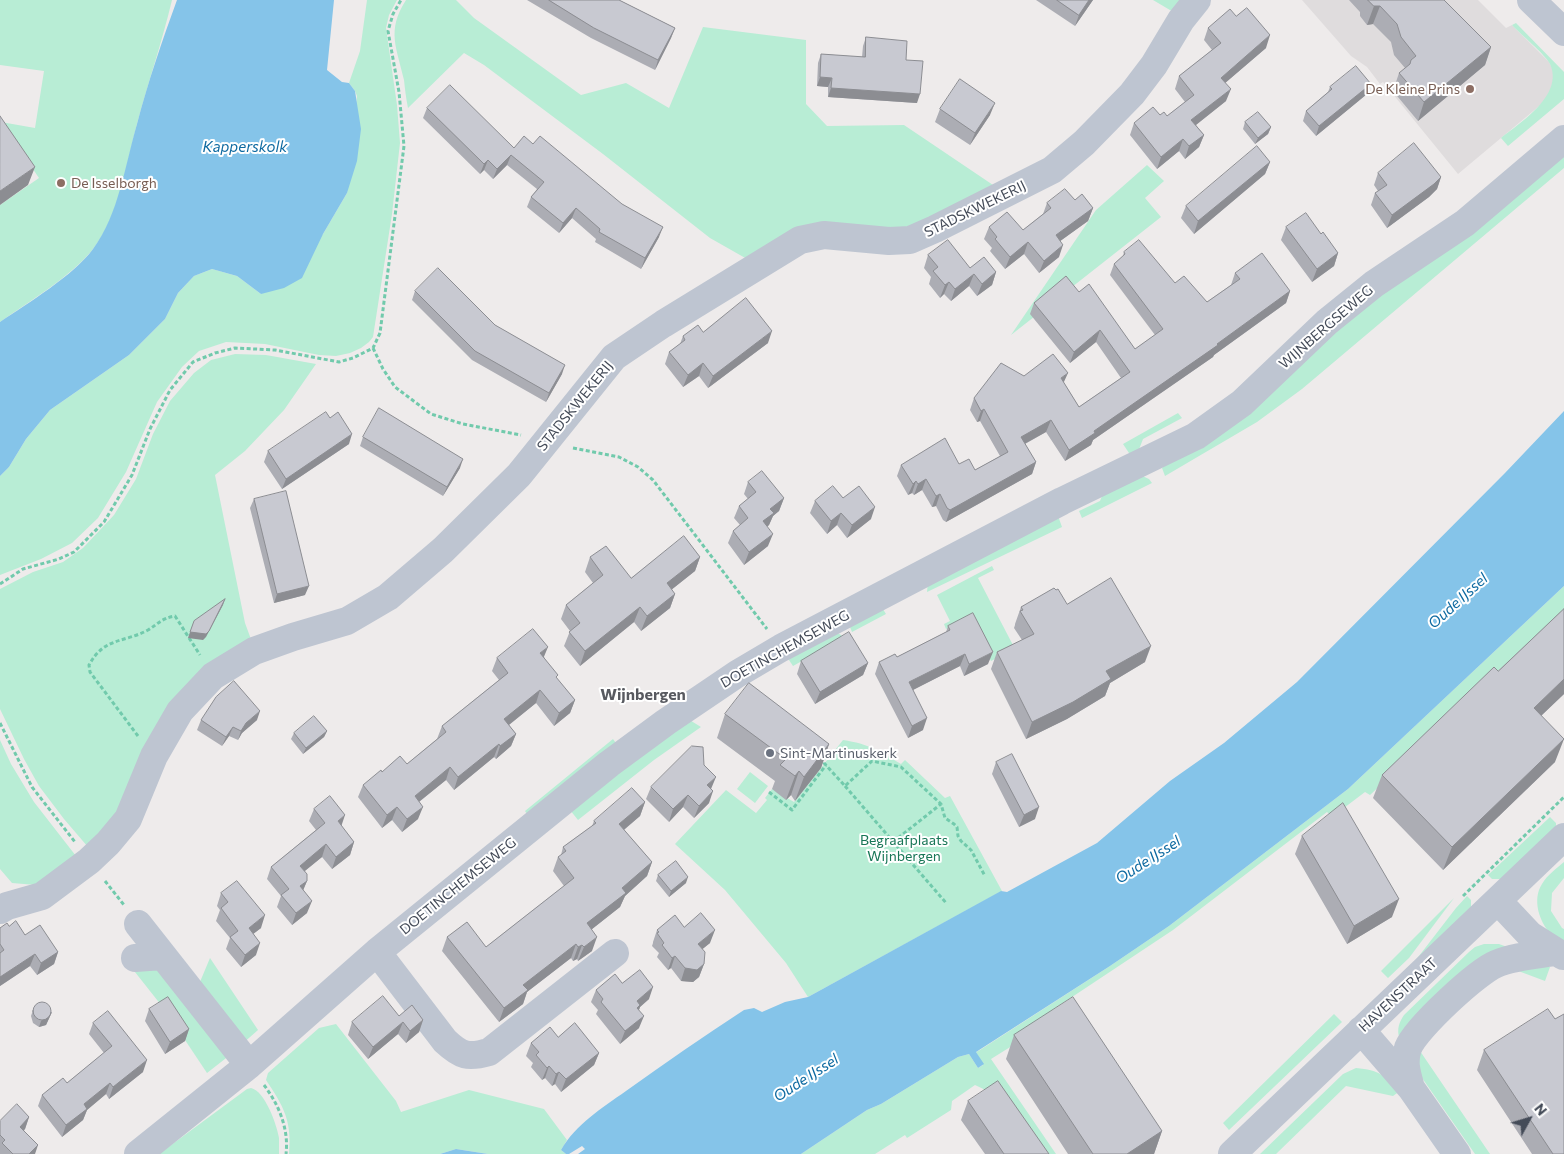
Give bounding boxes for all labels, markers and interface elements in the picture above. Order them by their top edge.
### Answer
place label: De Kleine Prins [1365,81,1460,97]
marker: De Kleine Prins [1464,83,1476,95]
water label: Kapperskolk [203,138,287,156]
place label: De Isselborgh [71,175,157,191]
marker: De Isselborgh [55,177,67,189]
street label: STADSKWEKERIJ [921,177,1029,241]
street label: WIJNBERGSEWEG [1276,282,1376,372]
street label: STADSKWEKERIJ [534,358,616,454]
water label: Oude IJssel [1424,570,1492,632]
street label: DOETINCHEMSEWEG [718,607,852,691]
district label: Wijnbergen [600,685,686,705]
place label: Sint-Martinuskerk [780,745,897,761]
marker: Sint-Martinuskerk [764,747,776,759]
park label: Begraafplaats Wijnbergen [860,832,948,864]
water label: Oude IJssel [1112,832,1184,888]
street label: DOETINCHEMSEWEG [396,834,520,938]
street label: HAVENSTRAAT [1355,954,1441,1036]
water label: Oude IJssel [770,1050,842,1106]
north arrow [1504,1094,1554,1144]
text: N [1531,1100,1551,1119]

